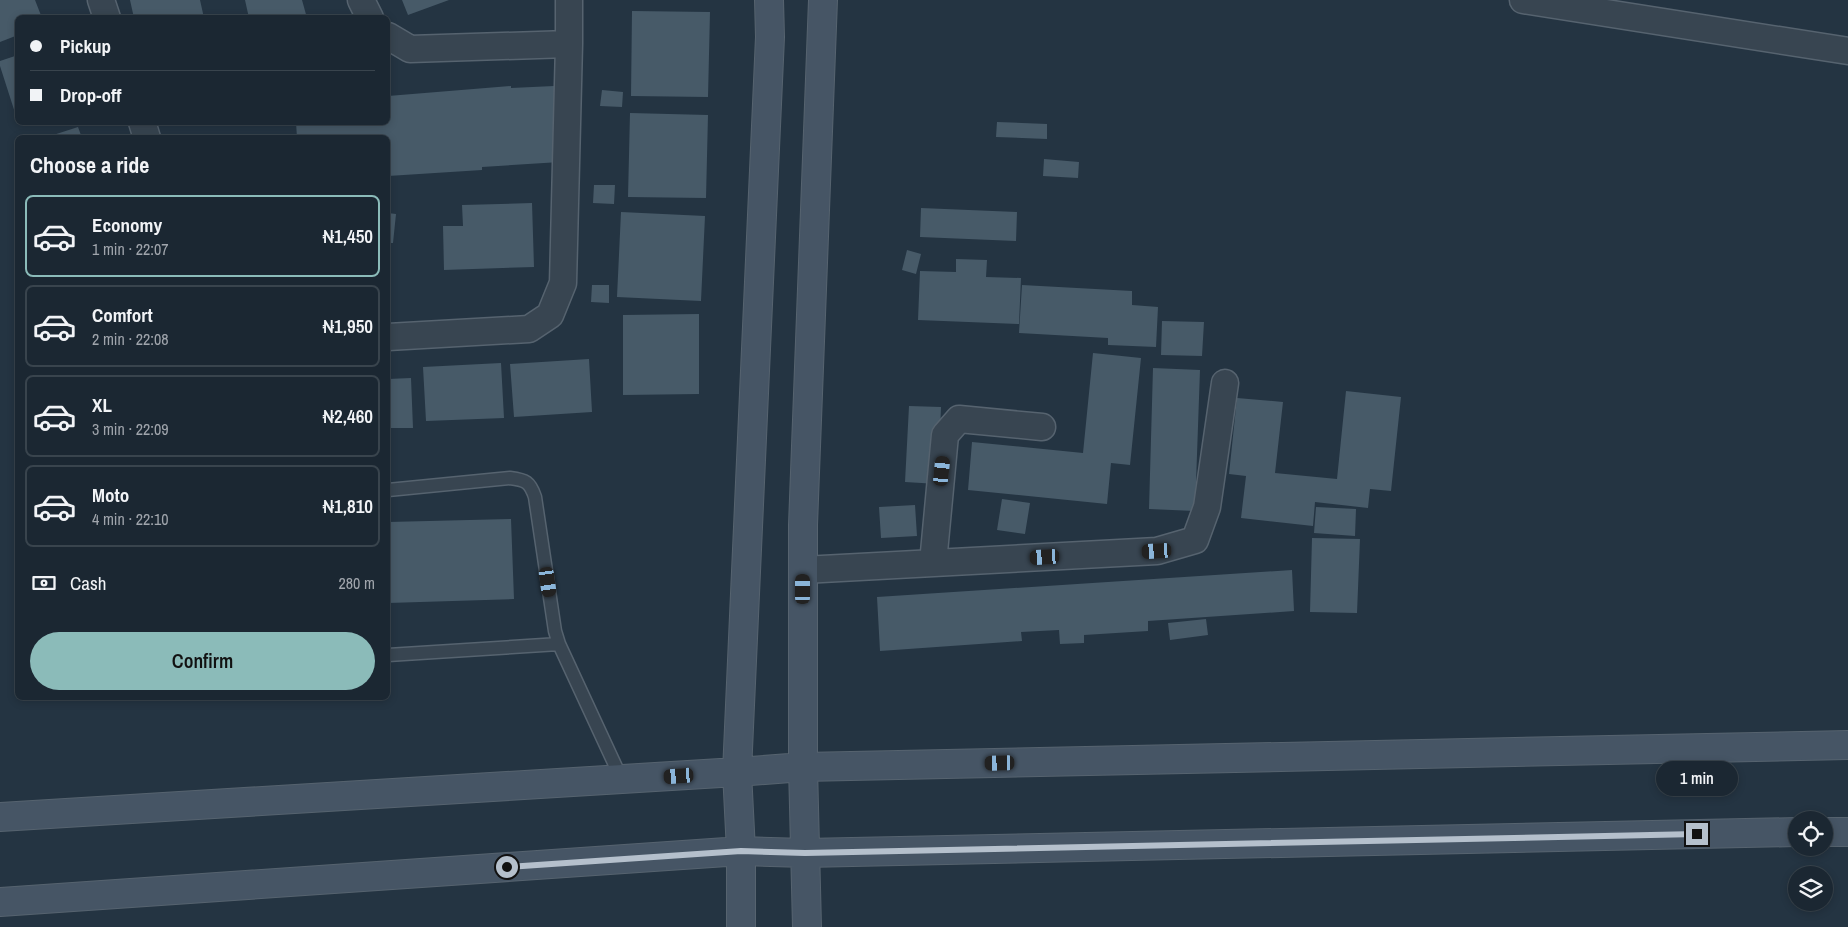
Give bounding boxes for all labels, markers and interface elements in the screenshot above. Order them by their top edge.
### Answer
text: Pickup [60,33,111,59]
text: Drop-off [60,82,121,108]
text: Choose a ride [30,150,149,180]
text: Economy [92,212,162,238]
icon: car [32,214,77,259]
text: ₦1,450 [323,223,373,249]
text: 1 min · 22:07 [92,238,169,260]
text: Comfort [92,302,153,328]
icon: car [32,304,77,349]
text: ₦1,950 [323,313,373,339]
text: 2 min · 22:08 [92,328,169,350]
text: XL [92,392,112,418]
icon: car [32,394,77,439]
text: ₦2,460 [323,403,373,429]
text: 3 min · 22:09 [92,418,169,440]
car [932,455,951,487]
text: Moto [92,482,129,508]
icon: car [32,484,77,529]
text: ₦1,810 [323,493,373,519]
text: 4 min · 22:10 [92,508,169,530]
car [1141,543,1172,559]
car [1029,549,1060,565]
car [538,566,557,598]
icon: cash [30,569,58,597]
text: Cash [70,570,106,596]
text: 280 m [339,572,375,594]
car [795,574,810,604]
button: Confirm [30,632,375,690]
car [984,755,1015,771]
callout: 1 min [1656,762,1738,796]
car [663,767,694,785]
text: 1 min [1680,767,1714,789]
map controls [1788,811,1833,911]
button: locate [1788,811,1833,856]
route end [1686,823,1708,845]
route start [496,856,518,878]
button: layers [1788,866,1833,911]

